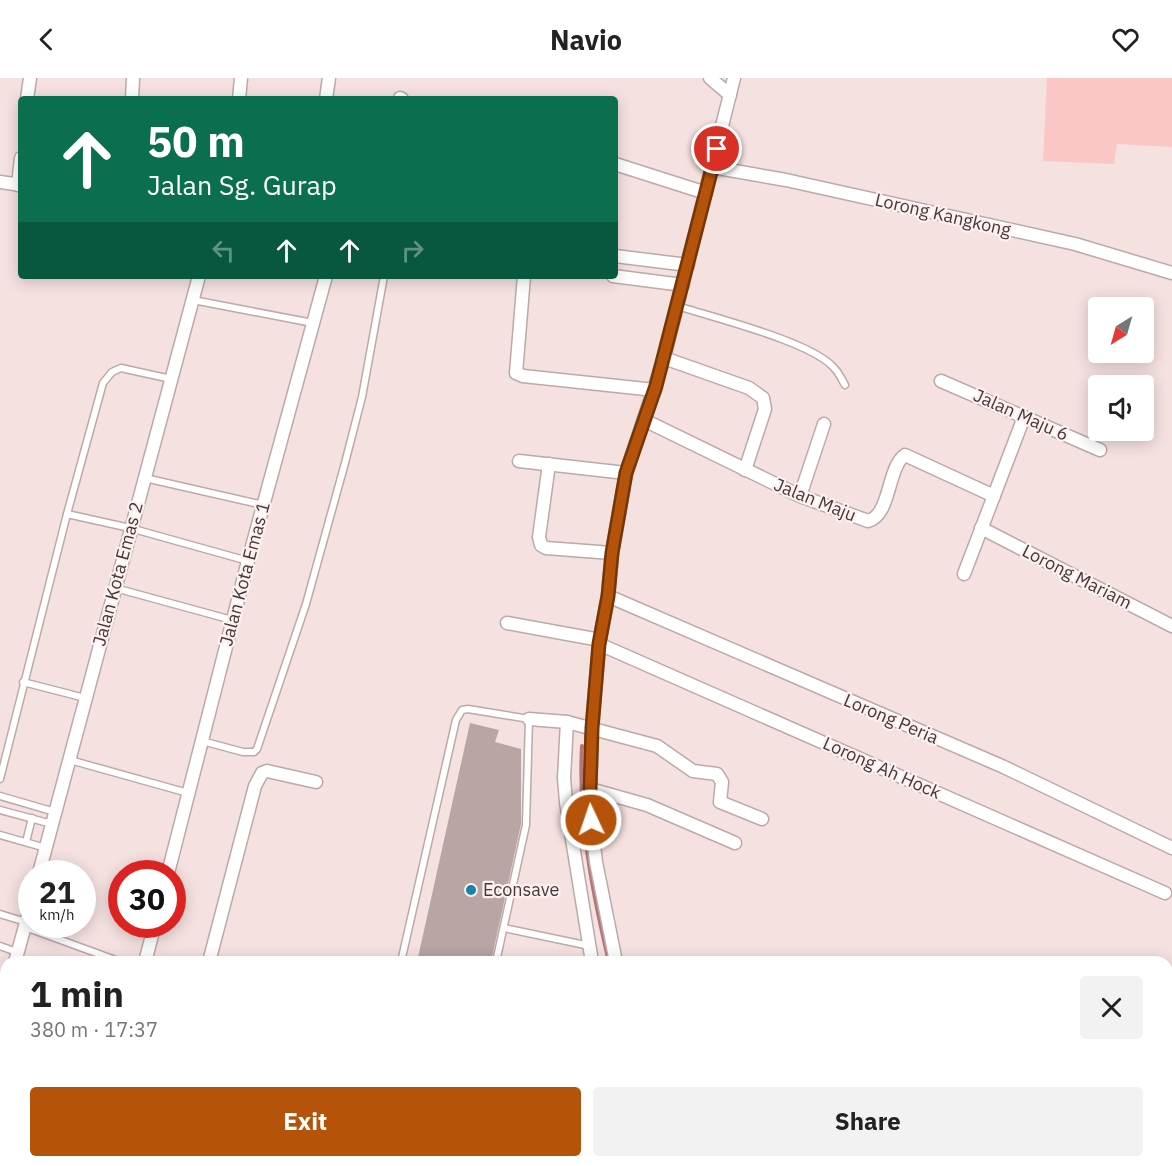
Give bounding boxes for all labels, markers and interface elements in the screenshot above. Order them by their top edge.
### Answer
text: Navio [550,22,622,57]
icon: back [30,23,63,56]
icon: heart [1109,23,1142,56]
text: 50 m [147,114,245,169]
icon: ahead [48,120,126,198]
pin [691,123,742,174]
icon: arrive [700,132,733,165]
text: Jalan Sg. Gurap [147,167,337,202]
street label: Lorong Kangkong [873,188,1014,241]
icon: left [207,234,240,267]
icon: ahead [270,234,303,267]
icon: ahead [333,234,366,267]
icon: right [396,234,429,267]
north arrow [1088,297,1154,363]
map controls [1088,297,1154,441]
button: sound [1088,375,1154,441]
street label: Jalan Maju 6 [970,383,1072,446]
street label: Jalan Maju [771,473,860,526]
street label: Jalan Kota Emas 2 [87,499,148,649]
street label: Jalan Kota Emas 1 [214,499,275,649]
street label: Lorong Mariam [1018,539,1136,614]
street label: Lorong Peria [840,688,942,749]
street label: Lorong Ah Hock [820,731,945,804]
position arrow [559,788,623,852]
speed limit sign: 30 [108,860,186,938]
text: 21 [39,872,75,911]
place label: Econsave [483,878,560,901]
marker: Econsave [464,883,478,897]
text: km/h [39,905,75,924]
text: 1 min [30,970,124,1017]
button: close [1080,976,1143,1039]
text: 380 m · 17:37 [30,1016,158,1043]
button: Exit [30,1087,581,1156]
button: Share [593,1087,1143,1156]

